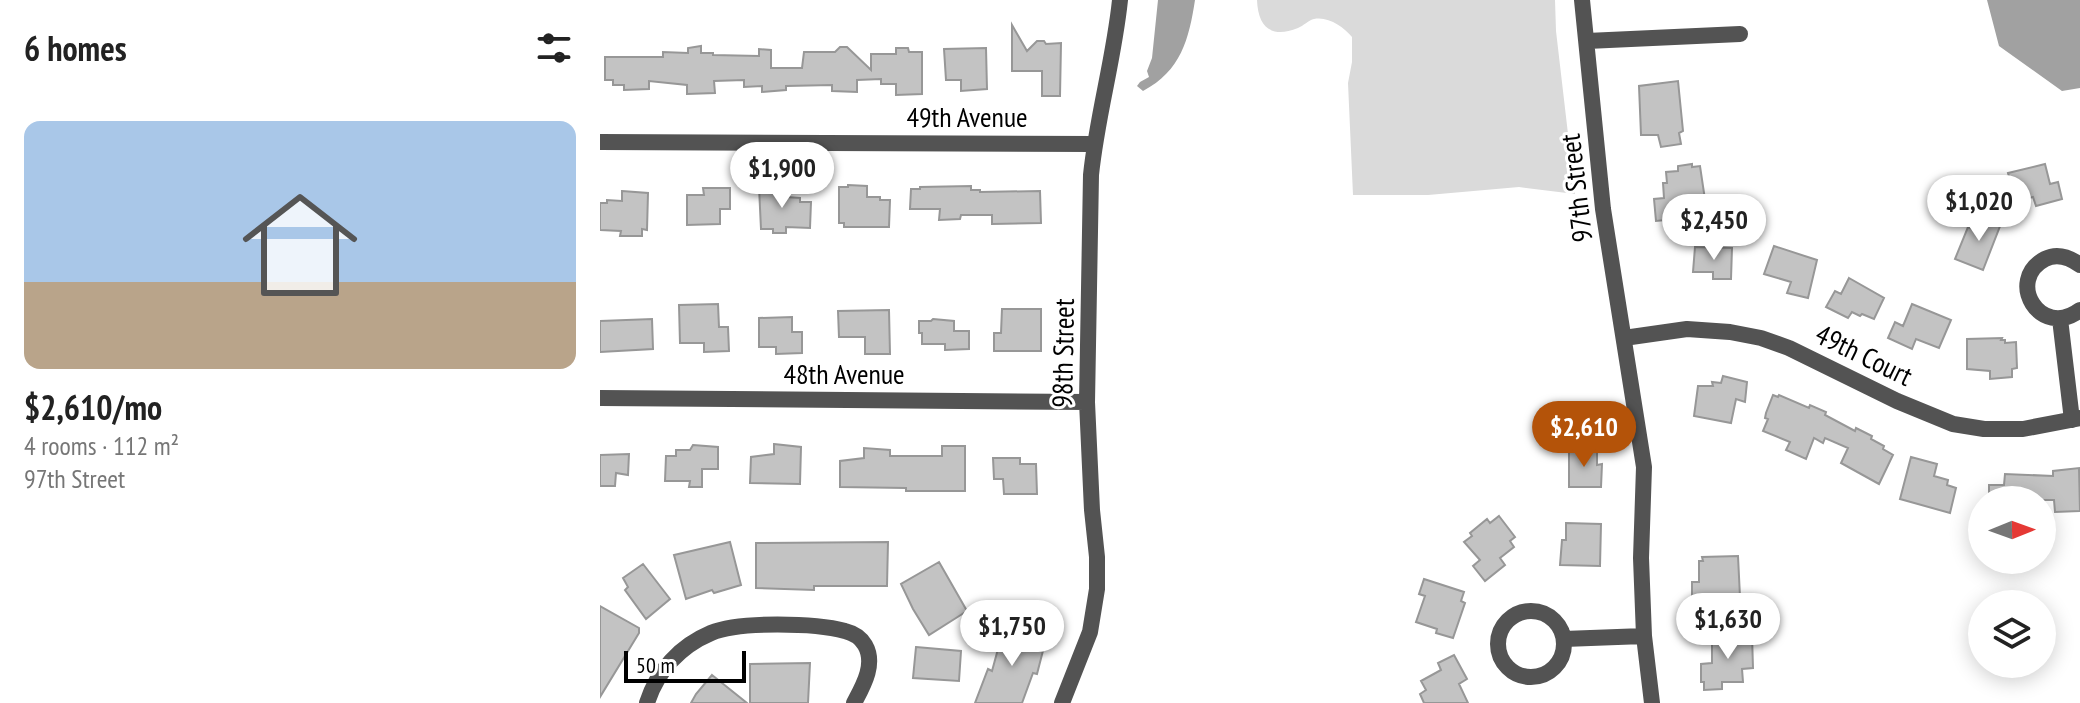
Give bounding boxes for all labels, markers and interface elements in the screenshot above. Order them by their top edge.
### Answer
text: 6 homes [24,26,127,70]
icon: filters [532,26,576,70]
street label: 49th Avenue [906,98,1028,135]
street label: 97th Street [1550,131,1601,244]
pin: $1,900 [717,142,847,210]
text: $1,900 [748,151,816,184]
icon: home [228,173,372,317]
pin: $1,020 [1914,175,2044,243]
text: $1,020 [1945,184,2013,217]
pin: $2,450 [1649,194,1779,262]
text: $2,450 [1680,203,1748,236]
street label: 98th Street [1043,298,1082,408]
street label: 49th Court [1810,315,1919,394]
street label: 48th Avenue [783,355,905,392]
text: $2,610/mo [24,385,162,429]
pin: $2,610 [1519,401,1649,469]
text: $2,610 [1550,410,1618,443]
text: 4 rooms · 112 m² [24,429,179,462]
text: 97th Street [24,462,125,495]
north arrow [1968,486,2056,574]
map controls [1968,486,2056,678]
button: layers [1968,590,2056,678]
pin: $1,630 [1663,593,1793,661]
pin: $1,750 [947,600,1077,668]
text: $1,630 [1694,602,1762,635]
text: $1,750 [978,609,1046,642]
scale bar [624,647,746,683]
text: 50 m [636,651,675,679]

